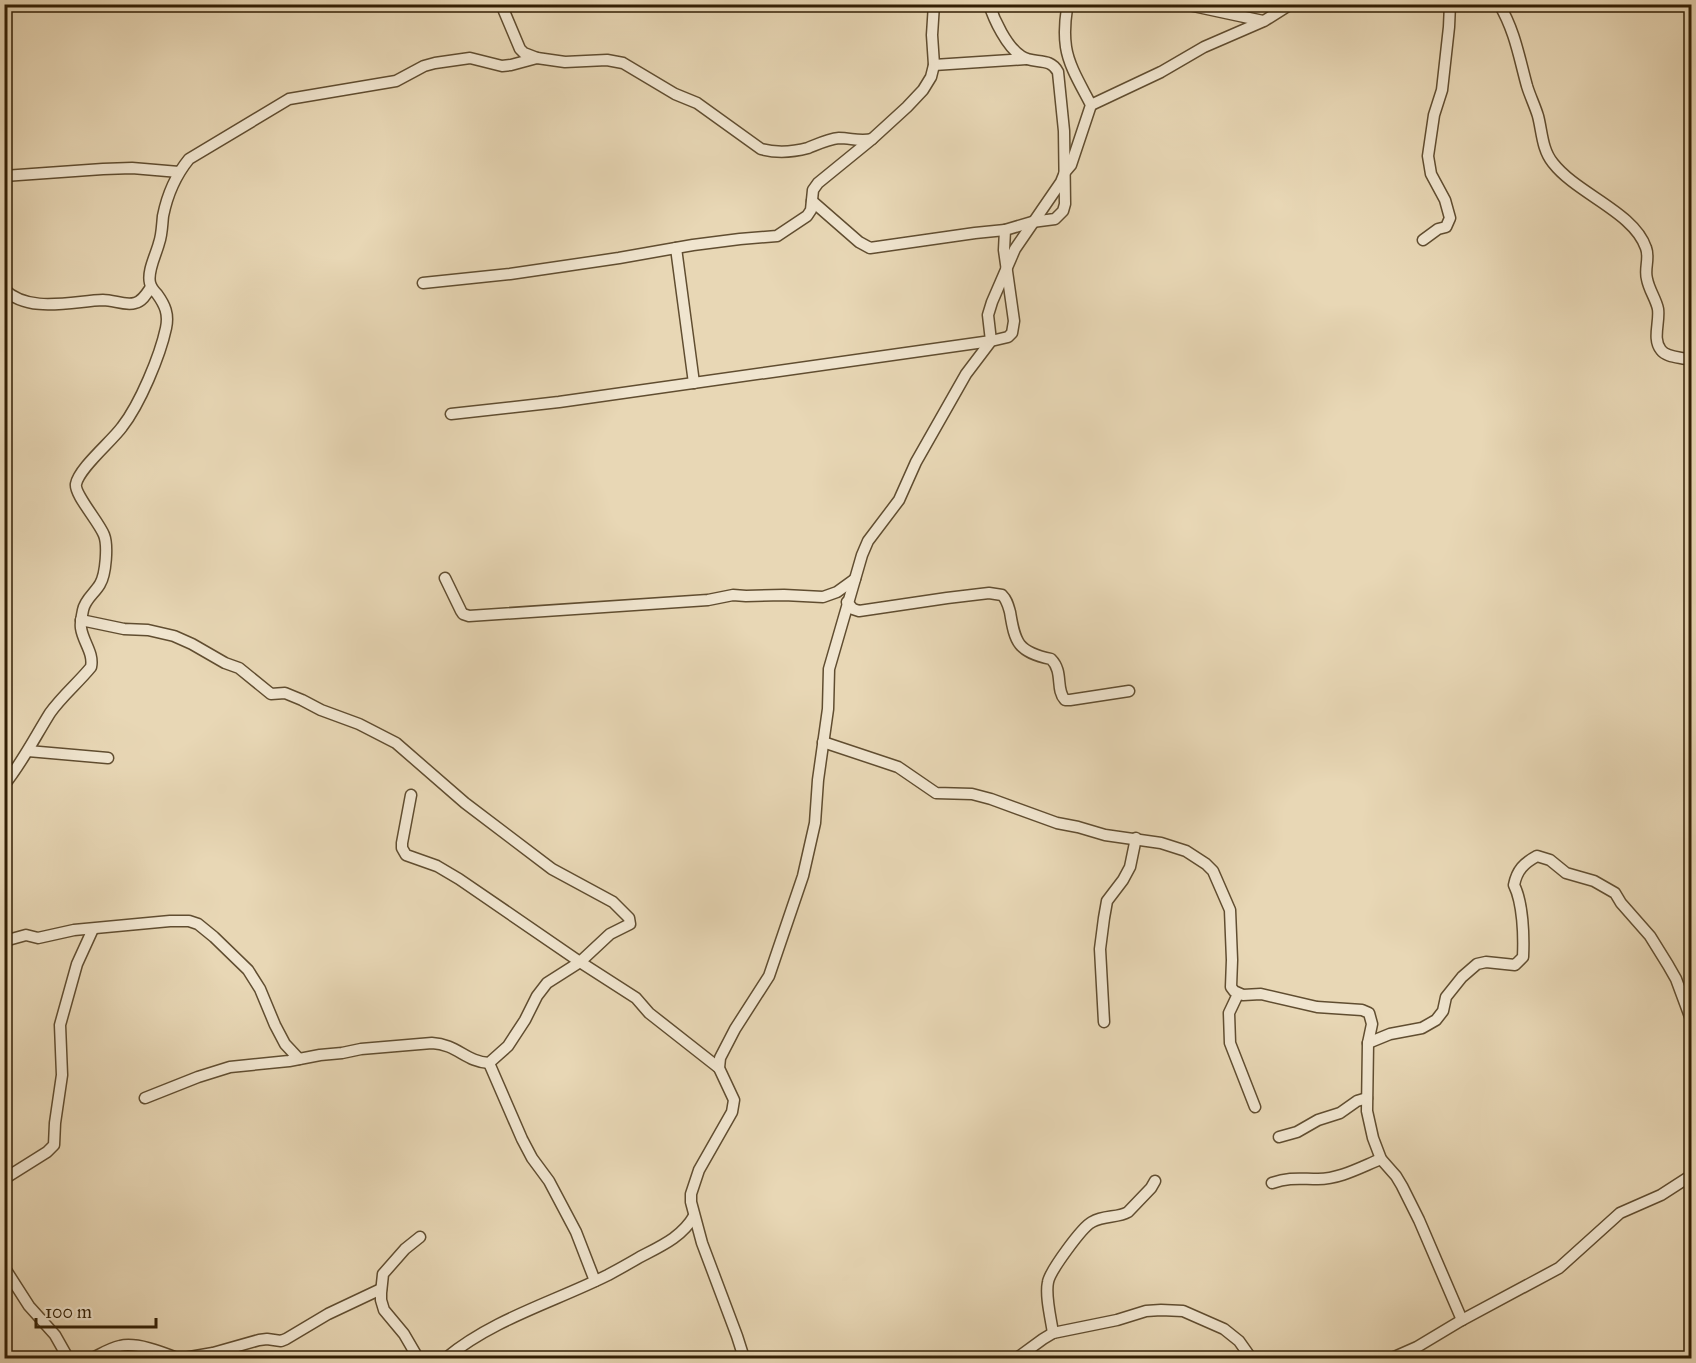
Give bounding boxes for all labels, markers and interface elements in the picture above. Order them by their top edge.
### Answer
scale bar [36,1291,156,1329]
text: 100 m [45,1301,92,1323]

